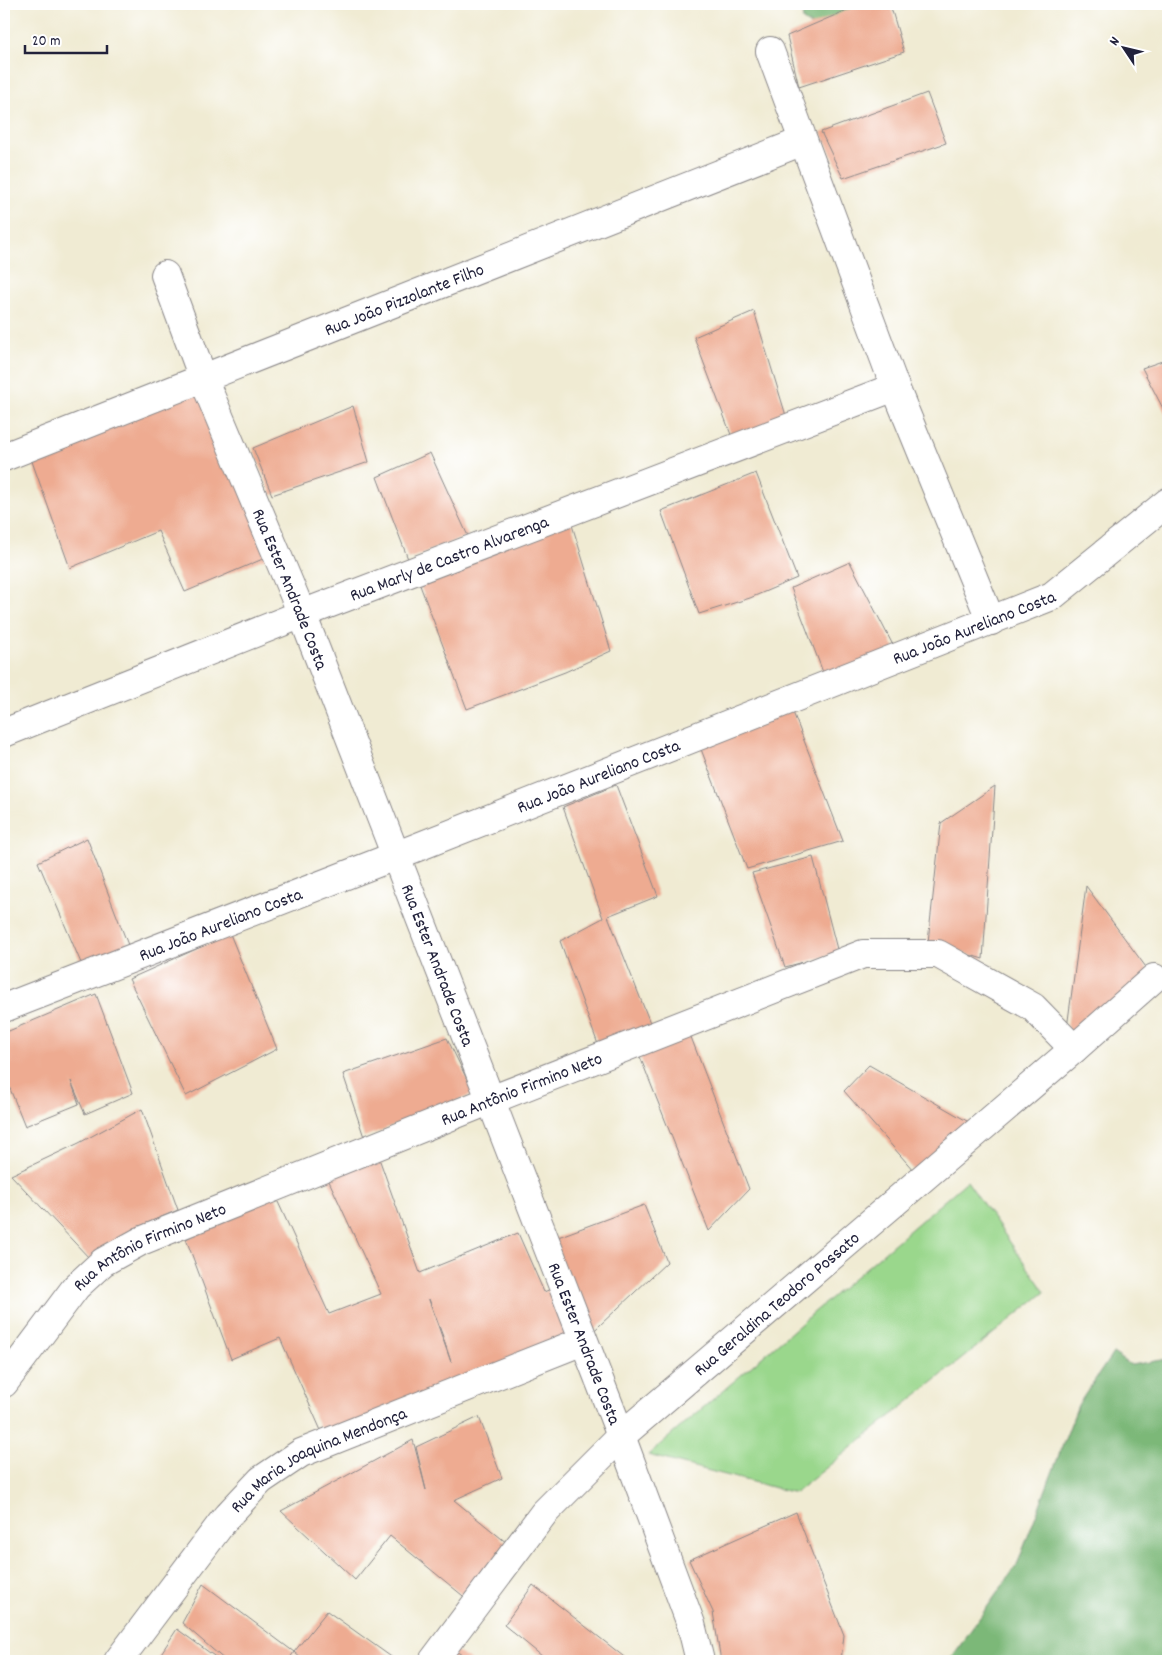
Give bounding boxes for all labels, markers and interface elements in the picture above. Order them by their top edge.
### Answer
scale bar [25,22,108,54]
north arrow [1100,22,1150,72]
text: 20 m [32,31,60,53]
text: N [1105,33,1125,50]
street label: Rua João Pizzolante Filho [321,258,488,344]
street label: Rua Ester Andrade Costa [244,505,333,674]
street label: Rua Marly de Castro Alvarenga [347,511,553,610]
street label: Rua João Aureliano Costa [890,586,1060,673]
street label: Rua João Aureliano Costa [514,734,685,821]
street label: Rua Ester Andrade Costa [393,881,479,1051]
street label: Rua João Aureliano Costa [136,883,307,969]
street label: Rua Antônio Firmino Neto [438,1048,606,1134]
street label: Rua Antônio Firmino Neto [69,1198,231,1298]
street label: Rua Geraldina Teodoro Possato [689,1227,866,1383]
street label: Rua Ester Andrade Costa [540,1259,626,1429]
street label: Rua Maria Joaquina Mendonça [226,1402,411,1520]

